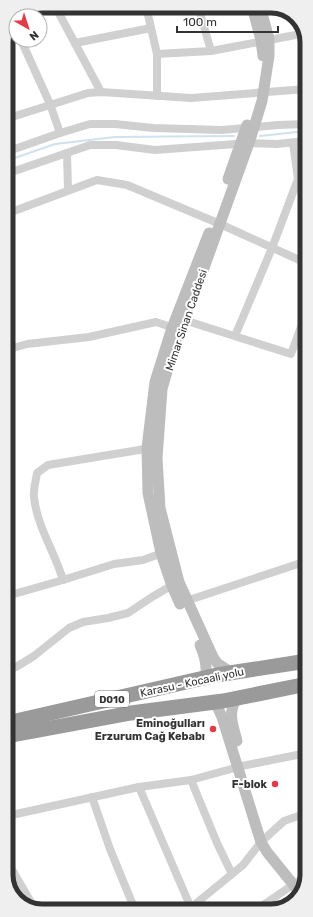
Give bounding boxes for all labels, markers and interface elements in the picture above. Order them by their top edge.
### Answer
north arrow [8,8,48,48]
scale bar [177,8,278,34]
text: 100 m [183,15,217,29]
text: N [27,28,41,43]
street label: Mimar Sinan Caddesi [163,268,210,373]
street label: Karasu - Kocaali yolu [139,665,245,700]
road number: D010 [95,691,129,707]
place label: Eminoğulları Erzurum Cağ Kebabı [95,717,205,743]
marker: Eminoğulları Erzurum Cağ Kebabı [208,724,218,734]
place label: F-blok [232,778,268,791]
marker: F-blok [270,779,280,789]

